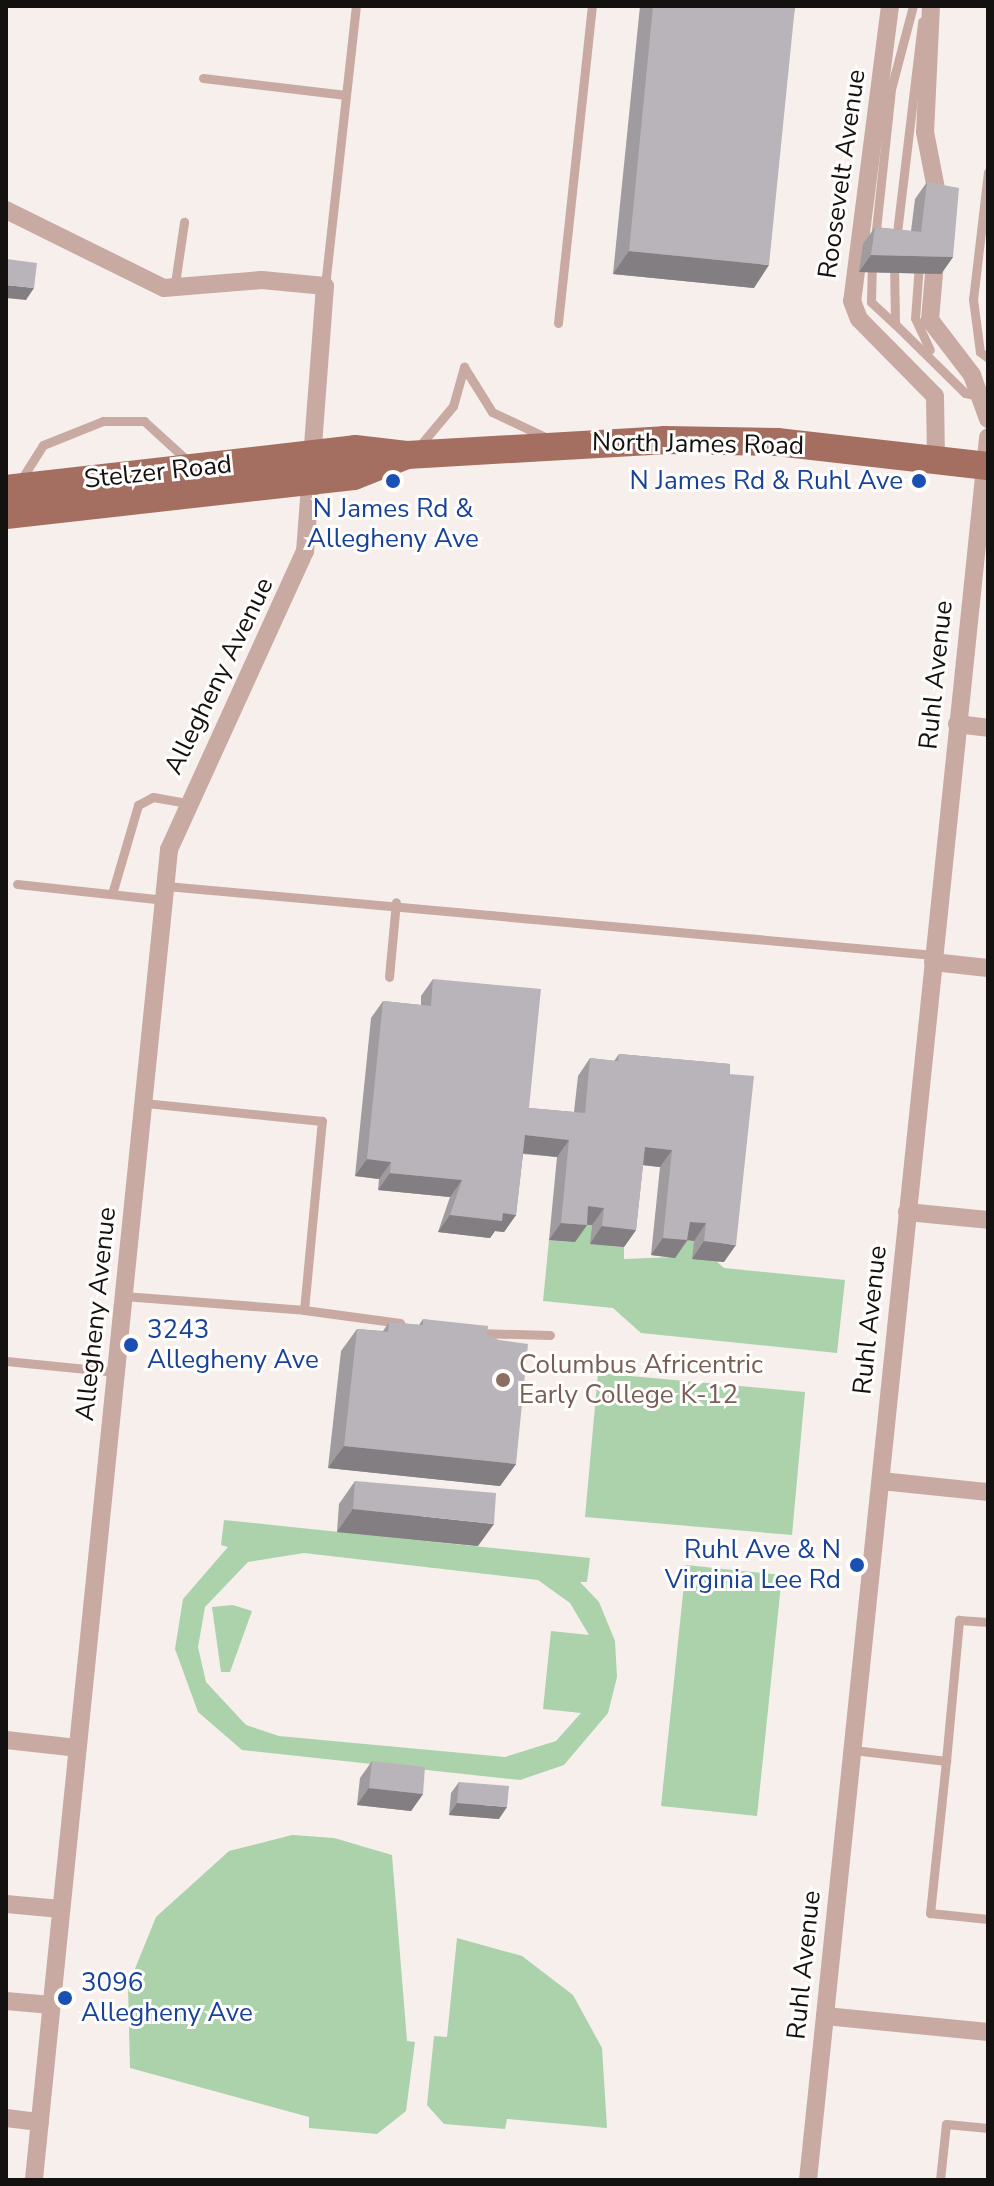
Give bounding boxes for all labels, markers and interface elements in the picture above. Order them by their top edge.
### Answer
street label: Roosevelt Avenue [812,67,872,281]
street label: North James Road [592,427,804,461]
street label: Stelzer Road [83,449,233,495]
place label: N James Rd & Ruhl Ave [630,465,903,497]
marker: N James Rd & Allegheny Ave [384,472,402,490]
marker: N James Rd & Ruhl Ave [910,472,928,490]
place label: N James Rd & Allegheny Ave [307,493,479,554]
street label: Allegheny Avenue [158,573,280,779]
street label: Ruhl Avenue [913,599,959,751]
street label: Allegheny Avenue [69,1205,123,1423]
street label: Ruhl Avenue [847,1244,893,1396]
place label: 3243 Allegheny Ave [147,1314,319,1376]
marker: 3243 Allegheny Ave [122,1336,140,1354]
place label: Columbus Africentric Early College K-12 [519,1349,763,1410]
marker: Columbus Africentric Early College K-12 [494,1371,512,1389]
place label: Ruhl Ave & N Virginia Lee Rd [665,1534,841,1596]
marker: Ruhl Ave & N Virginia Lee Rd [848,1556,866,1574]
street label: Ruhl Avenue [781,1889,827,2041]
place label: 3096 Allegheny Ave [81,1967,253,2028]
marker: 3096 Allegheny Ave [56,1989,74,2007]

